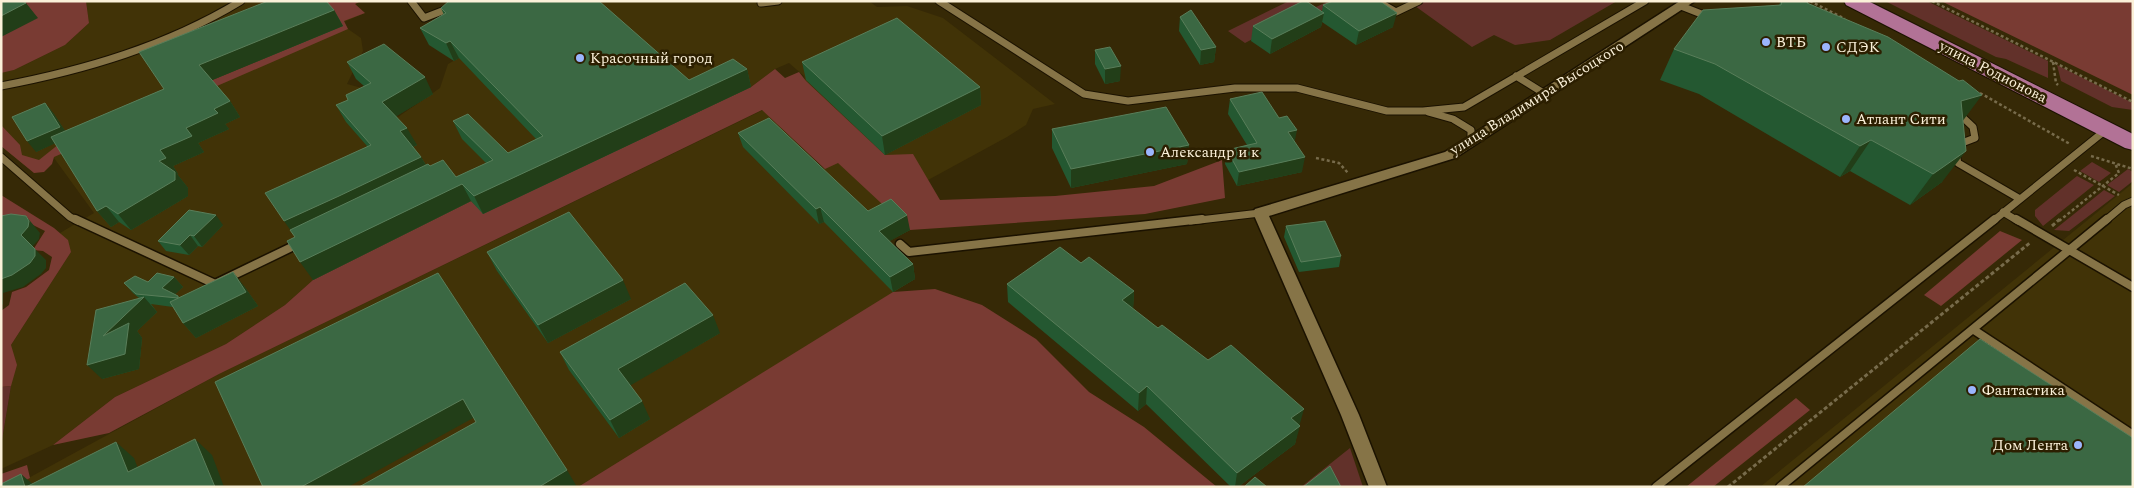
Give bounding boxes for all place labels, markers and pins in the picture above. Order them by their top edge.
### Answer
place label: ВТБ [1776,31,1806,54]
marker: ВТБ [1760,36,1772,48]
place label: СДЭК [1836,36,1880,59]
marker: СДЭК [1820,41,1832,53]
place label: Красочный город [590,47,713,70]
marker: Красочный город [574,52,586,64]
place label: Атлант Сити [1856,108,1946,131]
marker: Атлант Сити [1840,113,1852,125]
place label: Александр и к [1160,141,1259,164]
marker: Александр и к [1144,146,1156,158]
place label: Фантастика [1982,379,2065,402]
marker: Фантастика [1966,384,1978,396]
place label: Дом Лента [1993,434,2069,457]
marker: Дом Лента [2072,439,2084,451]

